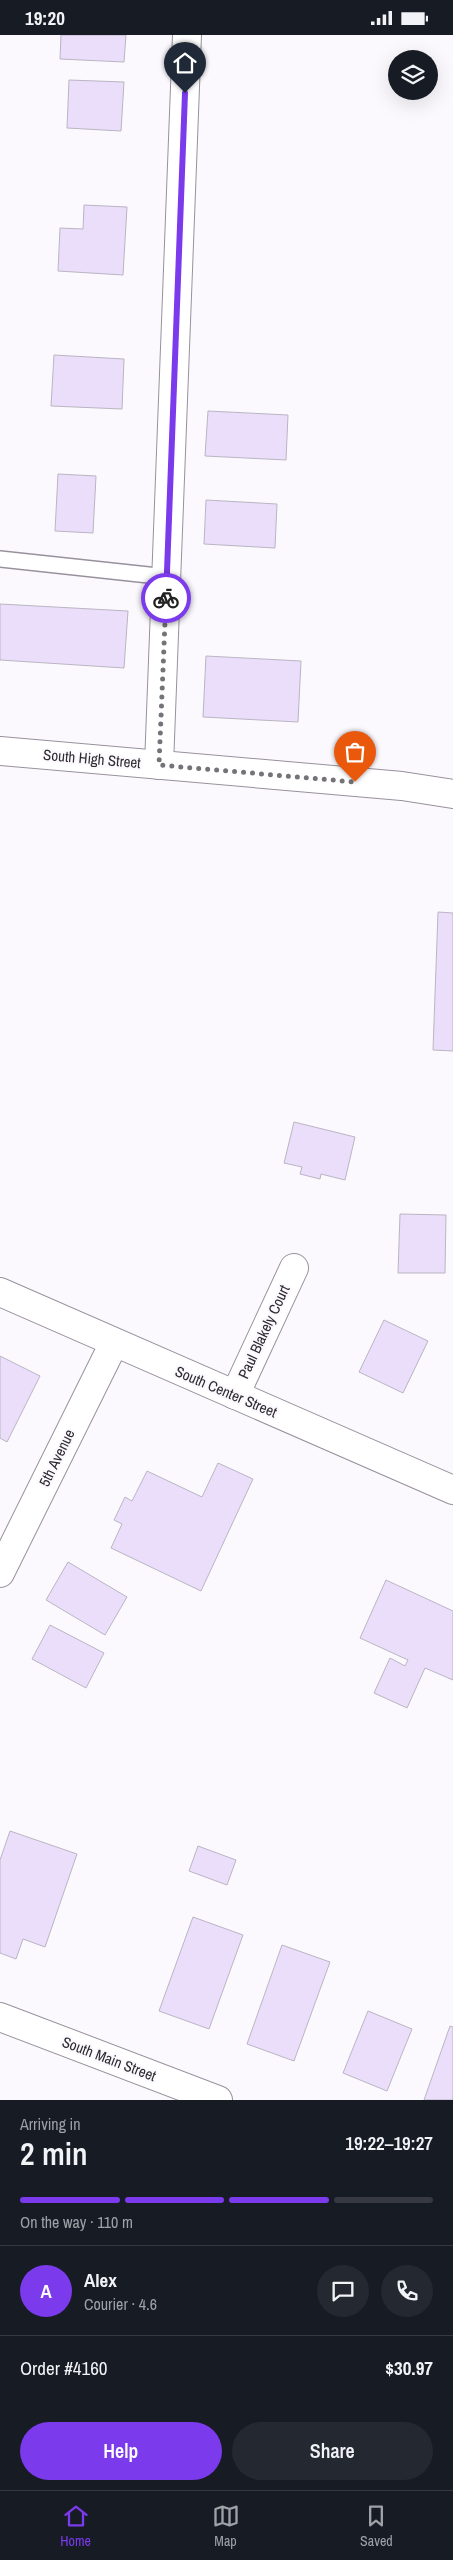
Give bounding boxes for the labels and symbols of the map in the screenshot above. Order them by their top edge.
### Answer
pin [164,42,206,93]
courier [141,573,191,623]
pin [334,731,376,782]
street label: South High Street [42,744,142,773]
street label: Paul Blakely Court [233,1281,295,1382]
street label: South Center Street [172,1361,281,1423]
street label: 5th Avenue [34,1425,80,1490]
street label: South Main Street [59,2031,160,2086]

